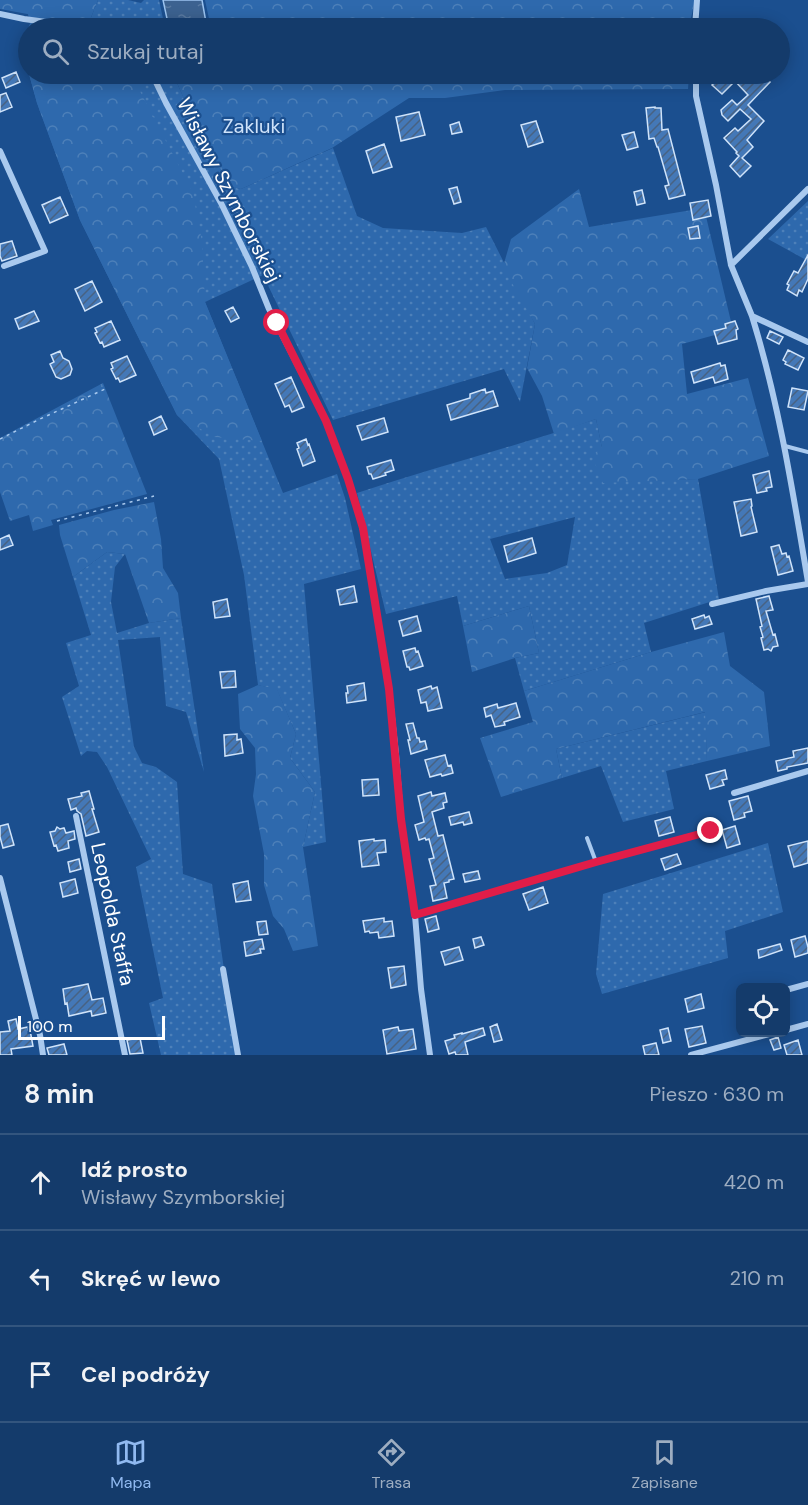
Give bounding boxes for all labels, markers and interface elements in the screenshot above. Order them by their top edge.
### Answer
search box [18,18,790,84]
icon: search [39,35,72,68]
text: Szukaj tutaj [87,37,204,66]
street label: Wisławy Szymborskiej [171,93,287,287]
park label: Zakluki [223,113,285,139]
route start [263,309,289,335]
route end [697,817,723,843]
street label: Leopolda Staffa [85,840,141,988]
map controls [736,983,790,1037]
button: locate [736,983,790,1037]
scale bar [18,1013,165,1040]
text: 100 m [27,1016,72,1037]
text: 8 min [24,1077,94,1111]
text: Pieszo · 630 m [649,1081,784,1107]
text: Idź prosto [81,1155,188,1184]
icon: ahead [24,1166,57,1199]
text: 420 m [724,1169,784,1195]
text: Wisławy Szymborskiej [81,1184,285,1210]
icon: left [24,1262,57,1295]
text: Skręć w lewo [81,1264,221,1293]
text: 210 m [729,1265,784,1291]
icon: arrive [24,1358,57,1391]
text: Cel podróży [81,1360,210,1389]
tab: Mapa [110,1436,151,1493]
tab: Trasa [372,1436,411,1493]
tab: Zapisane [632,1436,698,1493]

